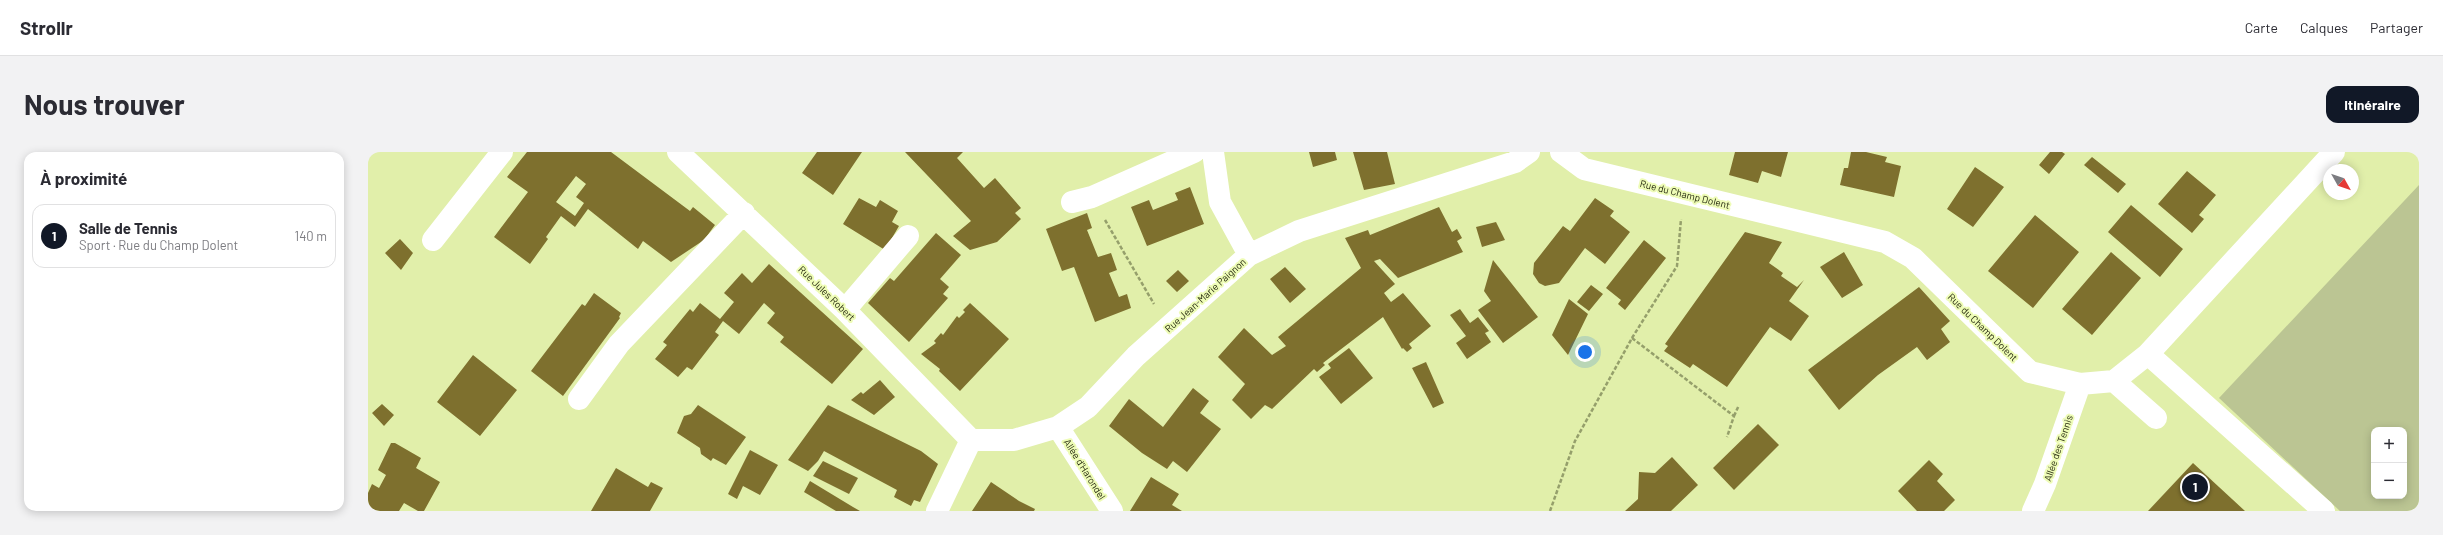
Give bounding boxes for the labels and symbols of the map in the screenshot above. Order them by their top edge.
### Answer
north arrow [2323,164,2359,200]
street label: Rue du Champ Dolent [1639,177,1732,211]
street label: Rue Jean-Marie Paignon [1162,255,1248,335]
street label: Rue Jules Robert [796,263,858,323]
street label: Rue du Champ Dolent [1946,291,2021,364]
your location [1575,342,1595,362]
street label: Allée des Tennis [2041,413,2075,483]
street label: Allée d'Harondel [1062,436,1108,502]
pin: 1 [2182,472,2208,502]

